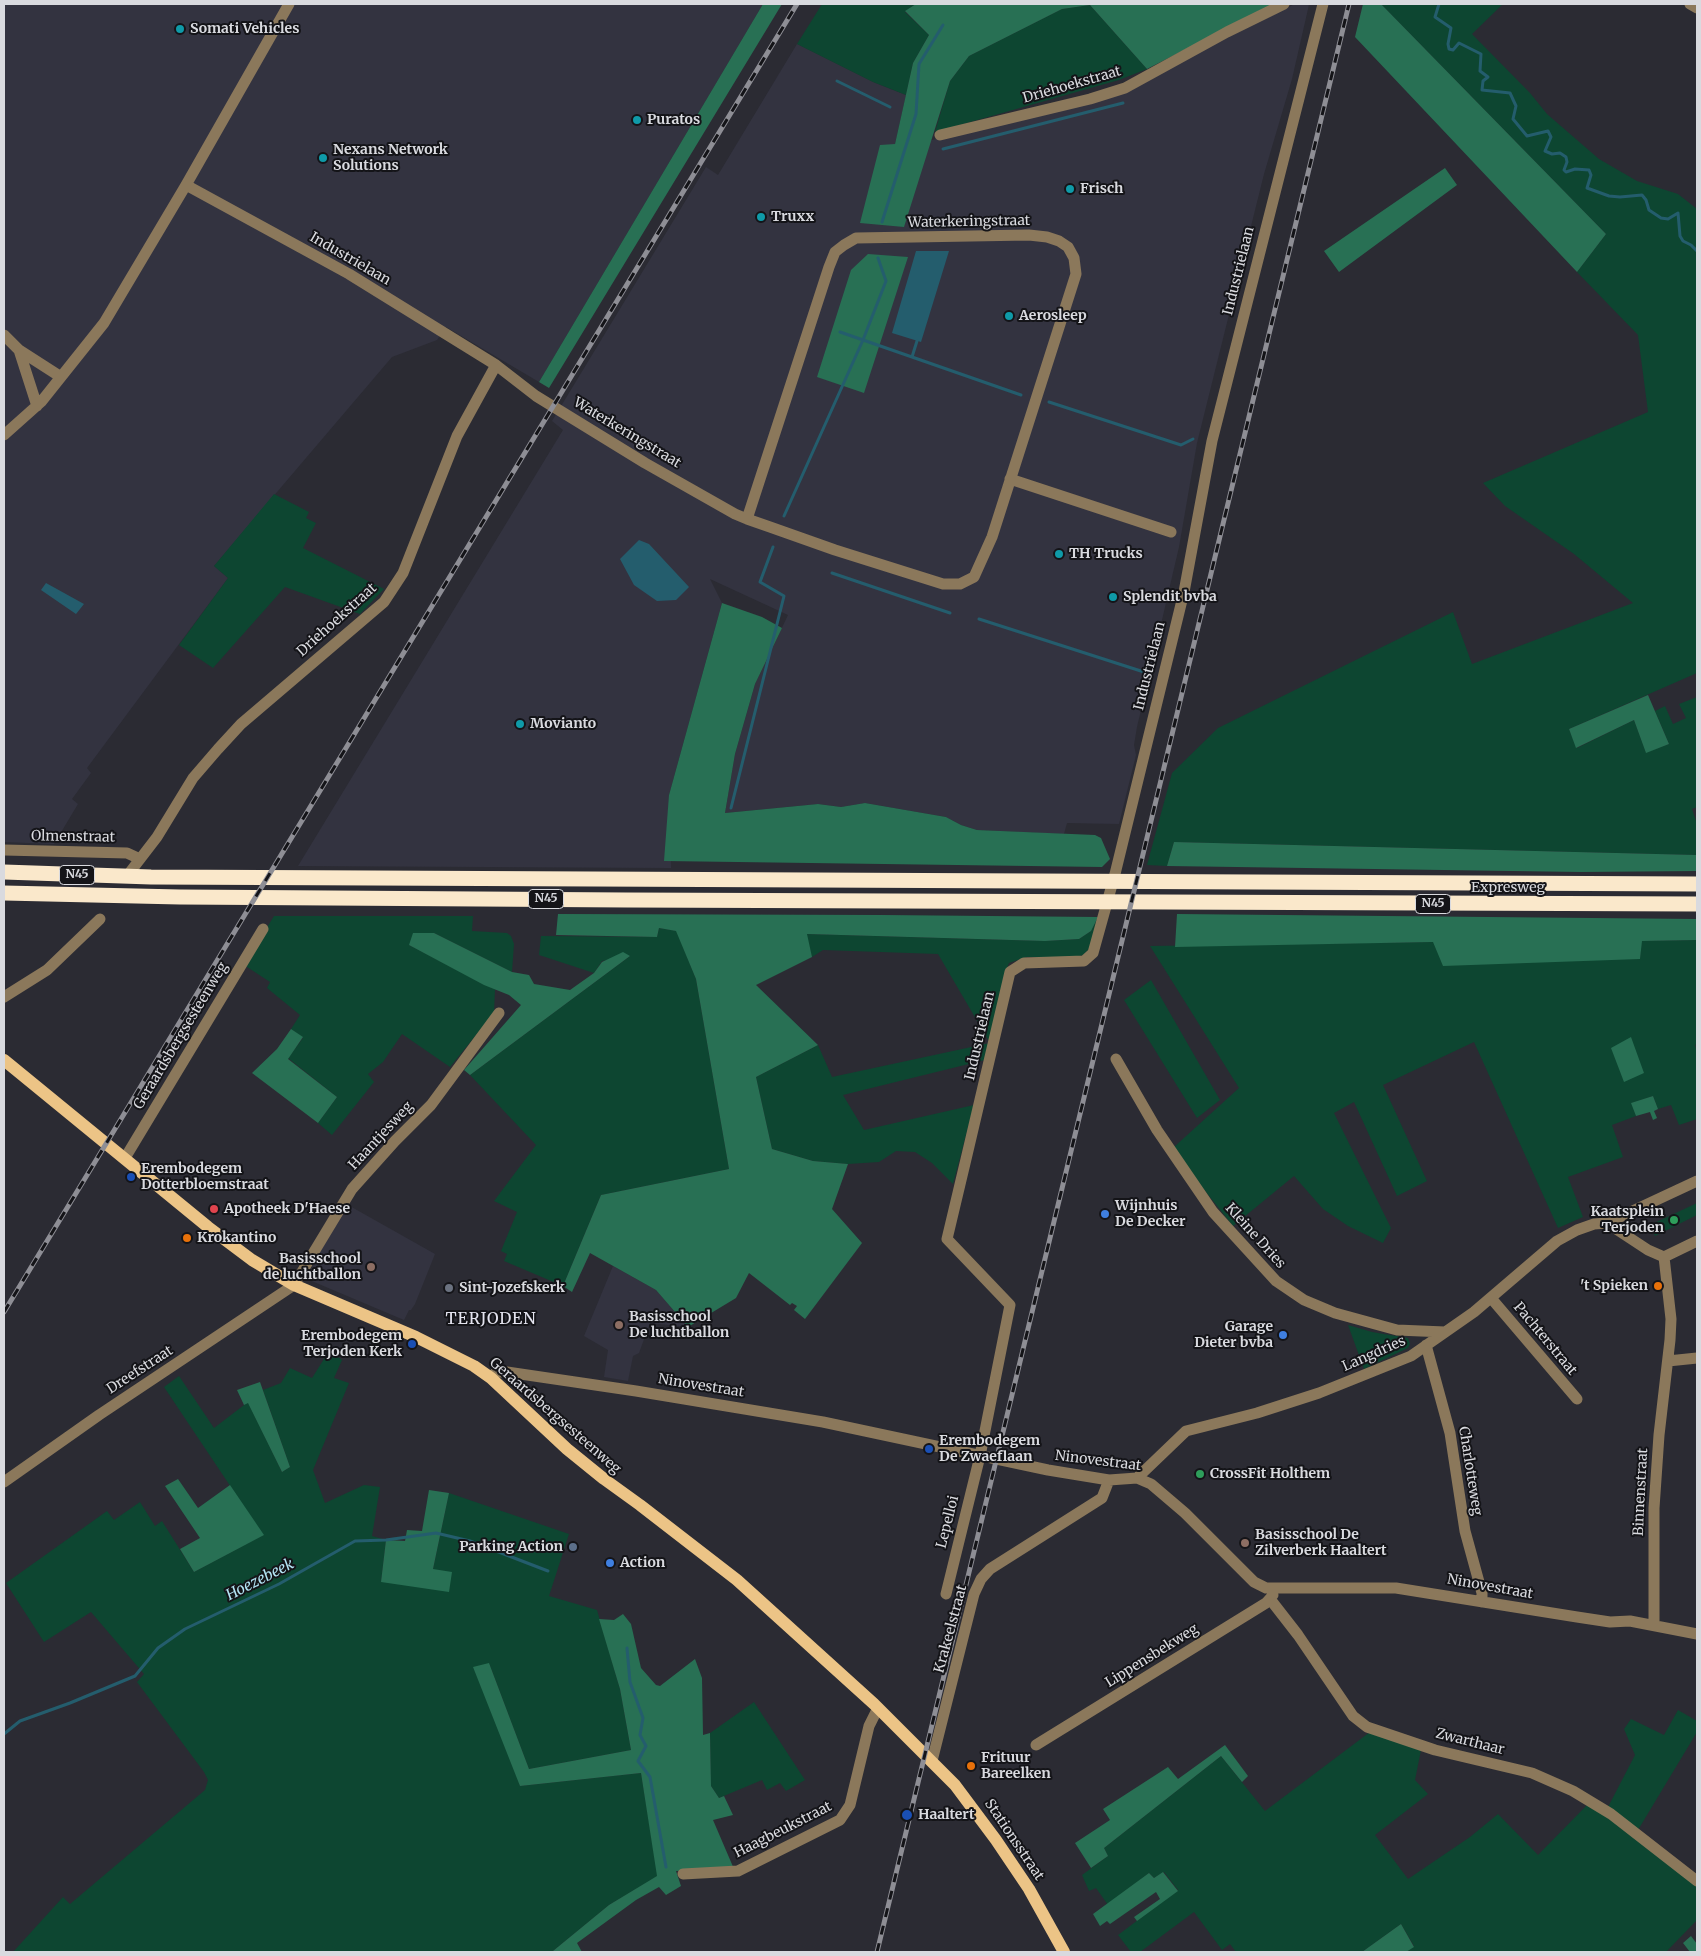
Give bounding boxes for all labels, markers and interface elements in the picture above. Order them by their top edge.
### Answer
place label: Somati Vehicles [190,21,299,37]
marker: Somati Vehicles [174,23,186,35]
street label: Driehoekstraat [1021,63,1123,107]
place label: Puratos [647,112,700,128]
marker: Puratos [631,114,643,126]
place label: Nexans Network Solutions [333,142,448,174]
marker: Nexans Network Solutions [317,152,329,164]
place label: Frisch [1080,181,1123,197]
marker: Frisch [1064,183,1076,195]
place label: Truxx [771,209,814,225]
marker: Truxx [755,211,767,223]
street label: Waterkeringstraat [908,213,1030,231]
street label: Industrielaan [1220,225,1258,317]
street label: Industrielaan [307,229,393,289]
place label: Aerosleep [1019,308,1087,324]
marker: Aerosleep [1003,310,1015,322]
street label: Waterkeringstraat [570,394,684,472]
place label: TH Trucks [1069,546,1143,562]
marker: TH Trucks [1053,548,1065,560]
street label: Driehoekstraat [294,580,380,660]
place label: Splendit bvba [1123,589,1217,605]
marker: Splendit bvba [1107,591,1119,603]
street label: Industrielaan [1131,620,1169,712]
place label: Movianto [530,716,596,732]
marker: Movianto [514,718,526,730]
street label: Olmenstraat [31,828,115,846]
road number: N45 [60,866,94,884]
street label: Expresweg [1471,880,1545,896]
road number: N45 [528,890,564,909]
road number: N45 [1416,894,1450,914]
street label: Geraardsbergsesteenweg [130,959,232,1113]
street label: Industrielaan [962,990,998,1082]
street label: Haantjesweg [345,1098,417,1174]
place label: Erembodegem Dotterbloemstraat [141,1161,269,1194]
marker: Erembodegem Dotterbloemstraat [125,1171,137,1183]
place label: Wijnhuis De Decker [1115,1198,1185,1230]
street label: Kleine Dries [1221,1200,1289,1272]
place label: Apotheek D'Haese [224,1201,350,1217]
marker: Apotheek D'Haese [208,1203,220,1215]
place label: Kaatsplein Terjoden [1590,1204,1664,1236]
marker: Wijnhuis De Decker [1099,1208,1111,1220]
marker: Kaatsplein Terjoden [1668,1214,1680,1226]
place label: Krokantino [197,1230,276,1246]
marker: Krokantino [181,1232,193,1244]
place label: Basisschool de luchtballon [263,1251,361,1284]
marker: Basisschool de luchtballon [365,1261,377,1273]
place label: 't Spieken [1580,1278,1648,1294]
place label: Sint-Jozefskerk [459,1280,565,1296]
marker: 't Spieken [1652,1280,1664,1292]
marker: Sint-Jozefskerk [443,1282,455,1294]
street label: Pachterstraat [1510,1299,1580,1379]
district label: TERJODEN [444,1309,538,1329]
place label: Basisschool De luchtballon [629,1309,729,1341]
marker: Basisschool De luchtballon [613,1319,625,1331]
place label: Garage Dieter bvba [1194,1319,1273,1351]
place label: Erembodegem Terjoden Kerk [301,1328,402,1360]
marker: Garage Dieter bvba [1277,1329,1289,1341]
street label: Langdries [1340,1333,1408,1375]
marker: Erembodegem Terjoden Kerk [406,1338,418,1350]
street label: Dreefstraat [104,1342,176,1398]
street label: Geraardsbergsesteenweg [486,1354,624,1478]
street label: Ninovestraat [657,1371,745,1401]
street label: Charlotteweg [1455,1425,1485,1517]
place label: Erembodegem De Zwaeflaan [939,1433,1040,1465]
marker: Erembodegem De Zwaeflaan [923,1443,935,1455]
street label: Ninovestraat [1054,1447,1142,1475]
street label: Binnenstraat [1630,1448,1652,1536]
place label: CrossFit Holthem [1210,1466,1330,1482]
marker: CrossFit Holthem [1194,1468,1206,1480]
street label: Lepelloi [933,1494,963,1550]
place label: Basisschool De Zilverberk Haaltert [1255,1527,1387,1560]
marker: Basisschool De Zilverberk Haaltert [1239,1537,1251,1549]
place label: Parking Action [459,1539,563,1555]
marker: Parking Action [567,1541,579,1553]
water label: Hoezebeek [223,1555,297,1605]
place label: Action [620,1555,665,1571]
marker: Action [604,1557,616,1569]
street label: Ninovestraat [1446,1571,1534,1603]
street label: Krakeelstraat [931,1583,971,1675]
street label: Lippensbekweg [1102,1621,1202,1691]
street label: Zwarthaar [1434,1725,1506,1759]
place label: Frituur Bareelken [981,1750,1051,1782]
marker: Frituur Bareelken [965,1760,977,1772]
street label: Stationsstraat [981,1796,1047,1884]
street label: Haagbeukstraat [731,1798,835,1862]
place label: Haaltert [918,1807,975,1823]
marker: Haaltert [900,1808,914,1822]

